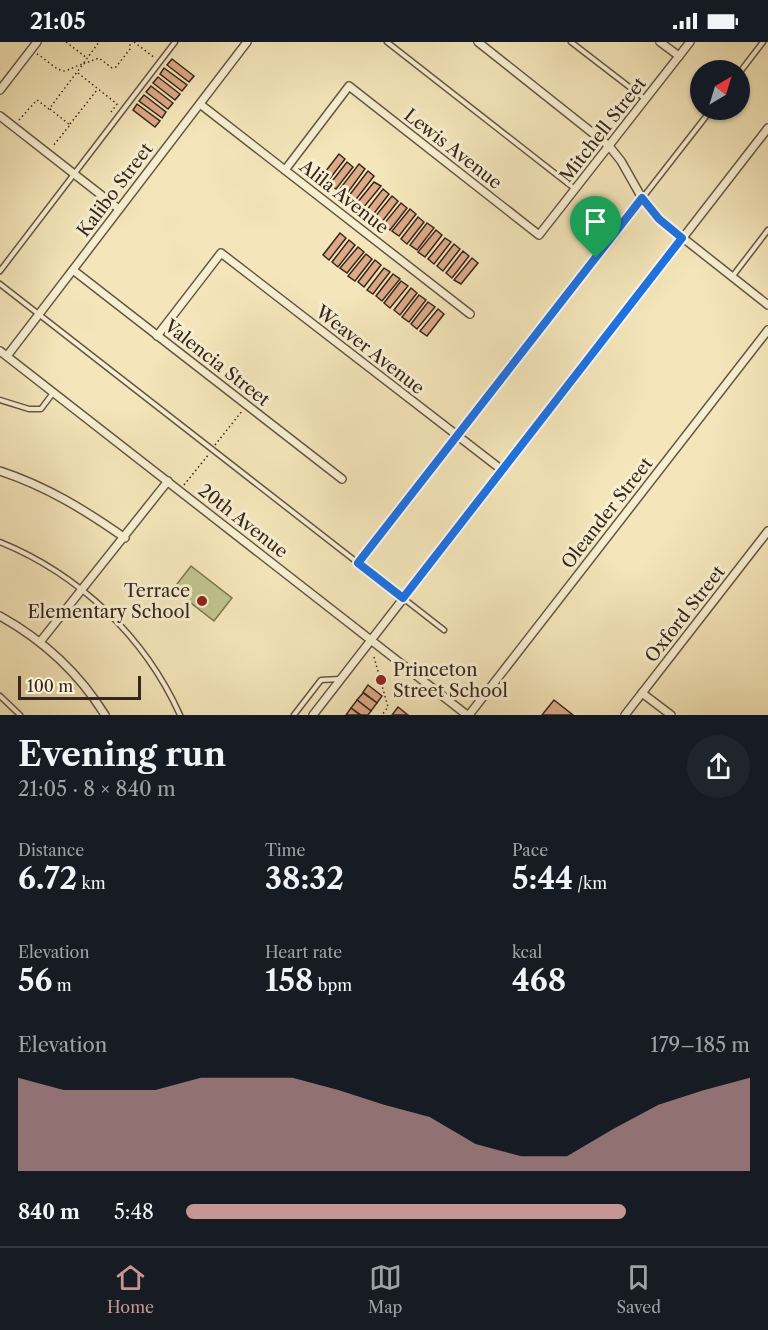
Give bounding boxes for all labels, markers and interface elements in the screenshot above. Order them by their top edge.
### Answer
text: 21:05 [30,8,86,35]
north arrow [690,60,750,120]
map controls [690,60,750,120]
street label: Mitchell Street [555,73,651,187]
street label: Lewis Avenue [400,104,506,194]
street label: Kalibo Street [72,138,158,241]
street label: Alila Avenue [294,155,393,239]
pin [570,196,621,258]
icon: arrive [579,205,612,238]
street label: Weaver Avenue [310,300,429,399]
street label: Valencia Street [159,314,275,411]
street label: Oleander Street [557,453,658,573]
street label: 20th Avenue [194,479,292,563]
street label: Oxford Street [640,561,730,667]
place label: Terrace Elementary School [27,580,190,623]
marker: Terrace Elementary School [195,594,209,608]
place label: Princeton Street School [393,659,508,702]
scale bar [18,673,141,700]
marker: Princeton Street School [374,673,388,687]
text: 100 m [27,676,73,696]
text: Evening run [18,734,226,775]
button: share [687,735,750,798]
text: 21:05 · 8 × 840 m [18,777,176,801]
text: Distance [18,840,84,860]
text: Time [265,840,305,860]
text: Pace [512,840,548,860]
text: 6.72 [18,860,77,897]
text: 38:32 [265,860,344,897]
text: 5:44 [512,860,573,897]
text: km [77,873,106,893]
text: /km [573,873,607,893]
text: Elevation [18,942,89,962]
text: Heart rate [265,942,342,962]
text: kcal [512,942,542,962]
text: 56 [18,962,53,999]
text: 158 [265,962,314,999]
text: 468 [512,962,566,999]
text: m [53,975,72,995]
text: bpm [314,975,352,995]
text: Elevation [18,1033,107,1057]
text: 179–185 m [650,1033,750,1057]
text: 840 m [18,1200,80,1224]
text: 5:48 [114,1200,154,1224]
tab: Home [107,1261,154,1317]
tab: Map [368,1261,402,1317]
tab: Saved [617,1261,661,1317]

